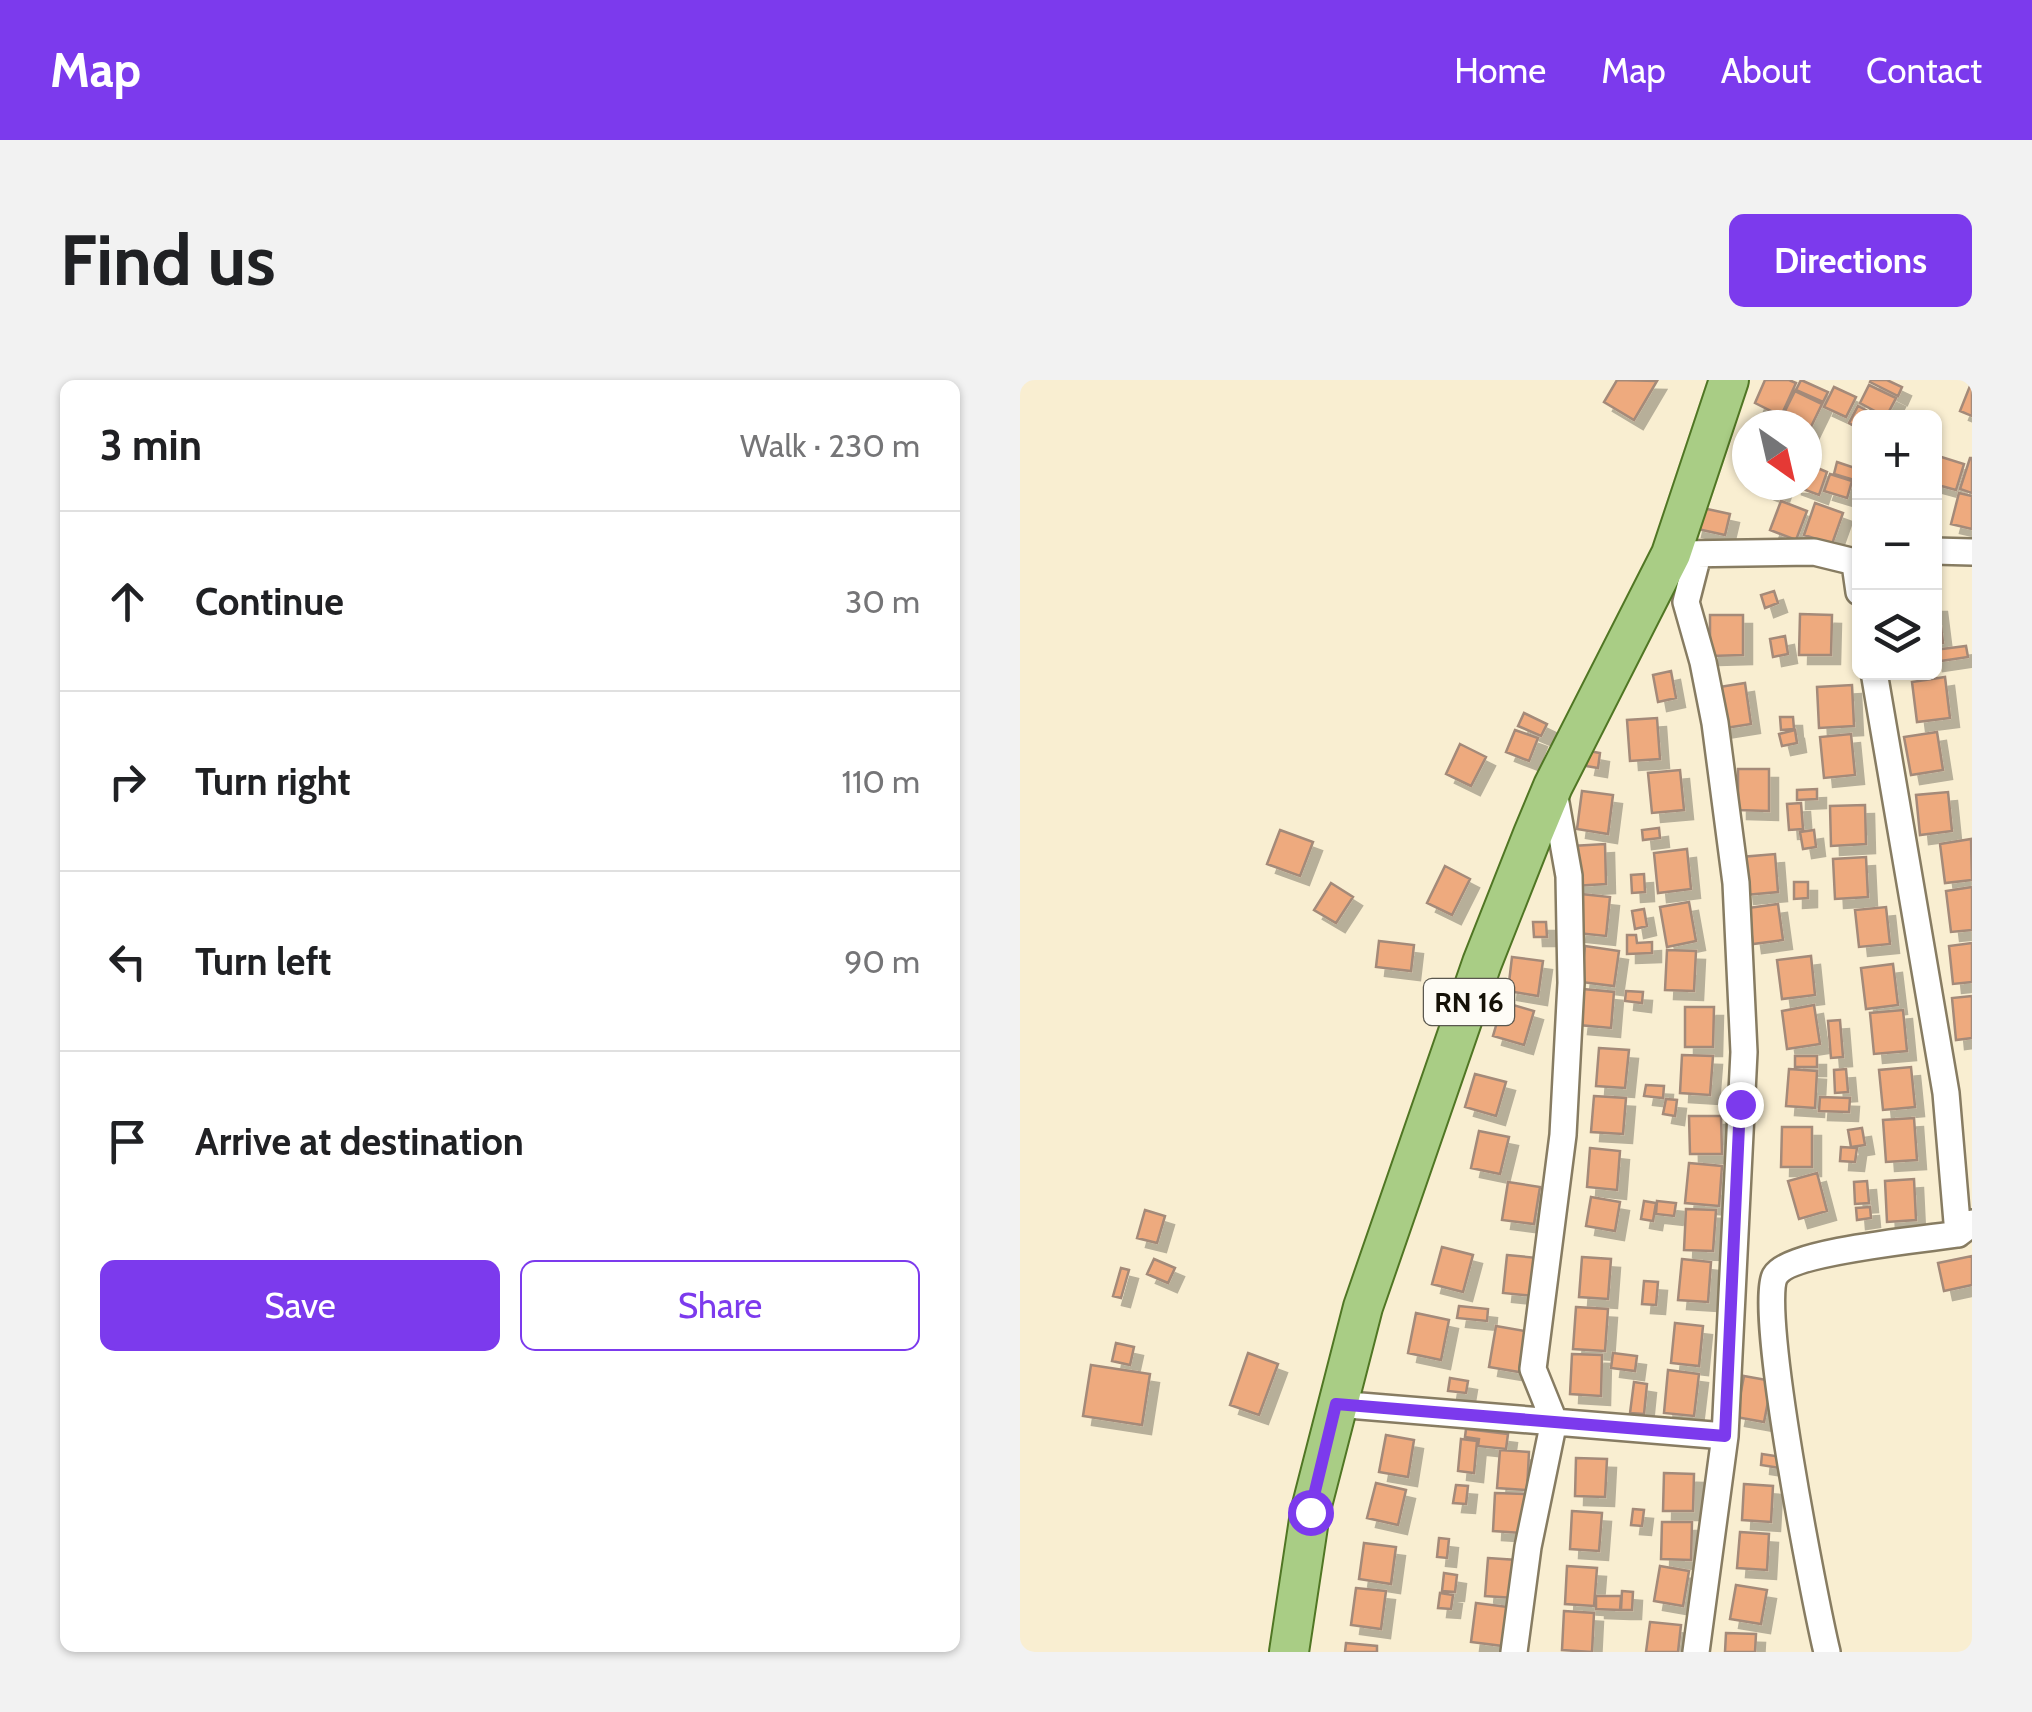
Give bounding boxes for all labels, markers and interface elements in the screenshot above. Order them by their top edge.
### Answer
text: Map [50,41,141,99]
text: Home [1454,49,1546,92]
text: Map [1601,49,1666,92]
text: About [1721,49,1811,92]
text: Contact [1866,49,1982,92]
button: Directions [1729,214,1972,307]
text: Find us [60,217,276,303]
north arrow [1732,410,1822,500]
map controls [1852,410,1942,680]
button: + [1852,410,1942,500]
text: 3 min [100,419,202,471]
text: Walk · 230 m [740,426,920,465]
button: − [1852,500,1942,590]
icon: ahead [100,574,155,629]
text: Continue [195,578,344,625]
text: 30 m [845,582,920,621]
button: layers [1852,590,1942,680]
icon: right [100,754,155,809]
text: Turn right [195,758,351,805]
text: 110 m [842,762,920,801]
icon: left [100,934,155,989]
text: Turn left [195,938,331,985]
text: 90 m [844,942,920,981]
road number: RN 16 [1424,979,1514,1025]
route end [1718,1082,1764,1128]
icon: arrive [100,1114,155,1169]
text: Arrive at destination [195,1118,524,1165]
button: Save [100,1260,500,1351]
button: Share [520,1260,920,1351]
route start [1288,1490,1334,1536]

